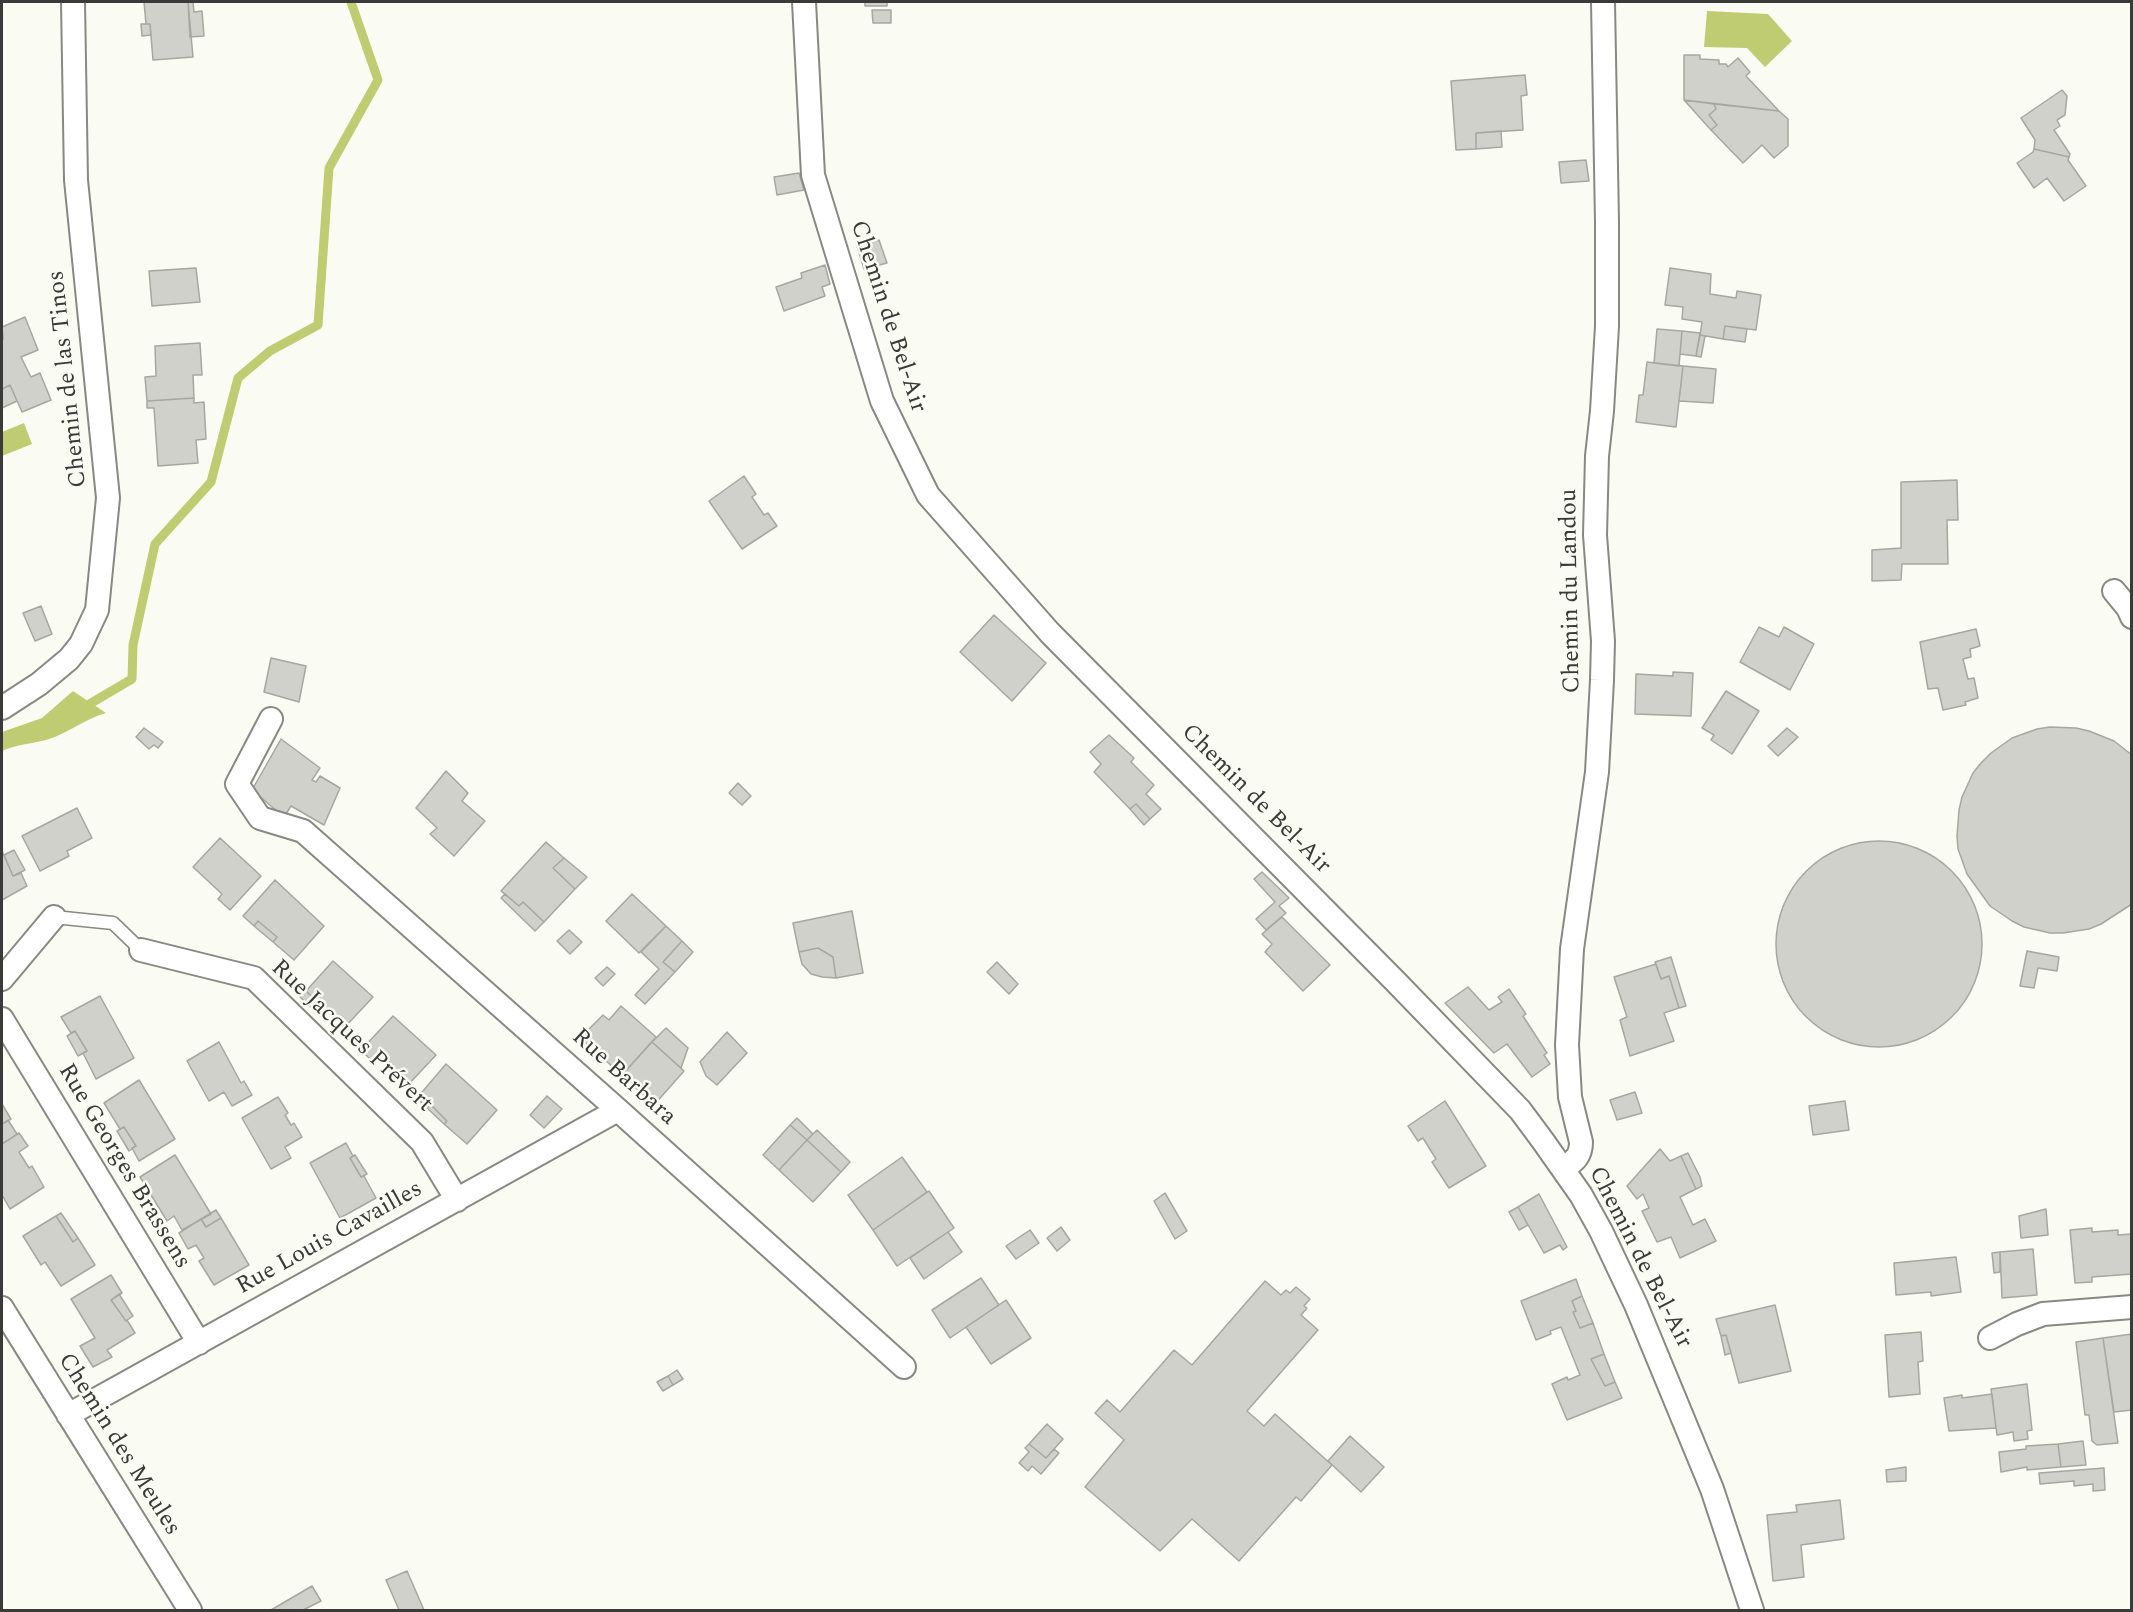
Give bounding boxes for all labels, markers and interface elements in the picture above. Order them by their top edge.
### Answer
street label: Chemin de Bel-Air [842,217,932,417]
street label: Chemin de las Tinos [43,269,95,489]
street label: Chemin du Landou [1556,488,1588,694]
street label: Chemin de Bel-Air [1174,719,1336,881]
street label: Rue Jacques Prévert [264,955,438,1119]
street label: Rue Barbara [565,1024,681,1132]
street label: Rue Georges Brassens [50,1059,196,1275]
street label: Chemin de Bel-Air [1581,1162,1697,1354]
street label: Rue Louis Cavailles [232,1176,428,1302]
street label: Chemin des Meules [50,1349,186,1541]

